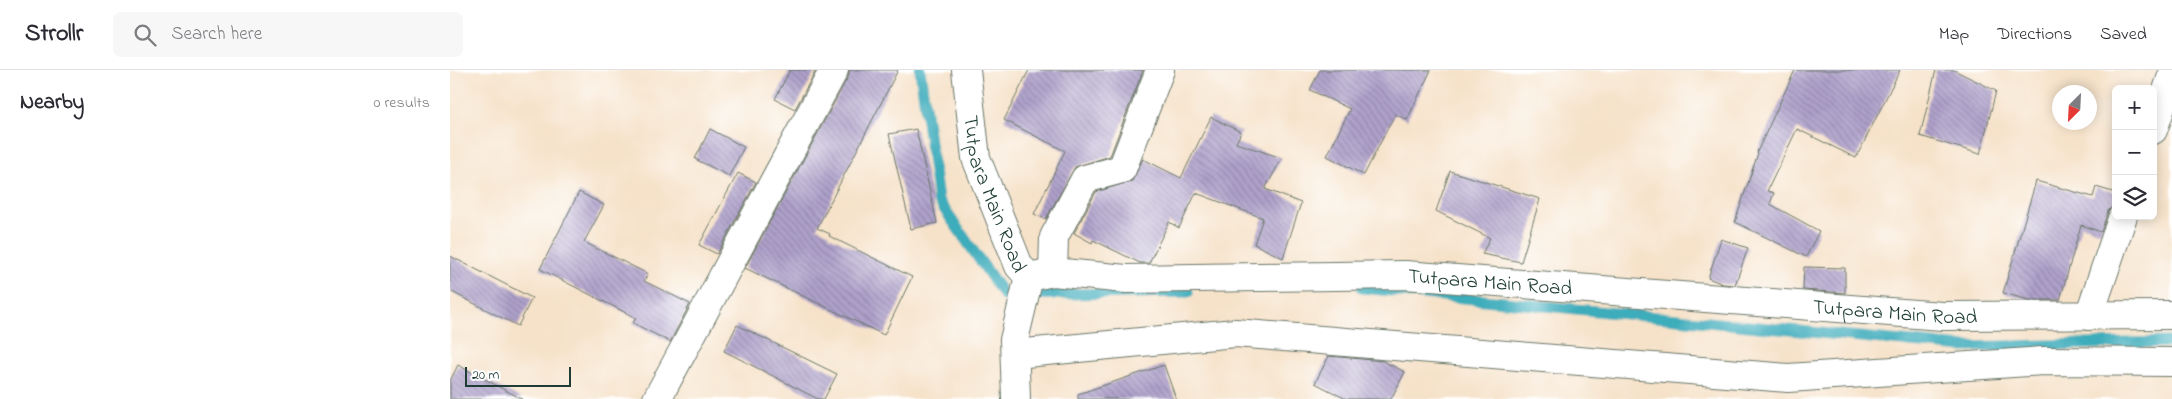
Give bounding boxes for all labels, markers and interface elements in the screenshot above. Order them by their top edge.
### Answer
search box [113,12,463,57]
text: Strollr [25,17,83,52]
icon: search [131,21,159,49]
text: Search here [171,21,262,48]
text: Map [1939,22,1969,48]
text: Directions [1997,22,2072,48]
text: Saved [2100,22,2147,48]
north arrow [2052,85,2097,130]
map controls [2112,85,2157,220]
button: + [2112,85,2157,130]
text: Nearby [20,88,84,118]
text: 0 results [374,91,430,115]
street label: Tutpara Main Road [954,114,1033,278]
button: − [2112,130,2157,175]
button: layers [2112,175,2157,220]
street label: Tutpara Main Road [1407,262,1574,305]
street label: Tutpara Main Road [1812,293,1978,333]
scale bar [465,364,571,387]
text: 20 m [472,365,499,386]

